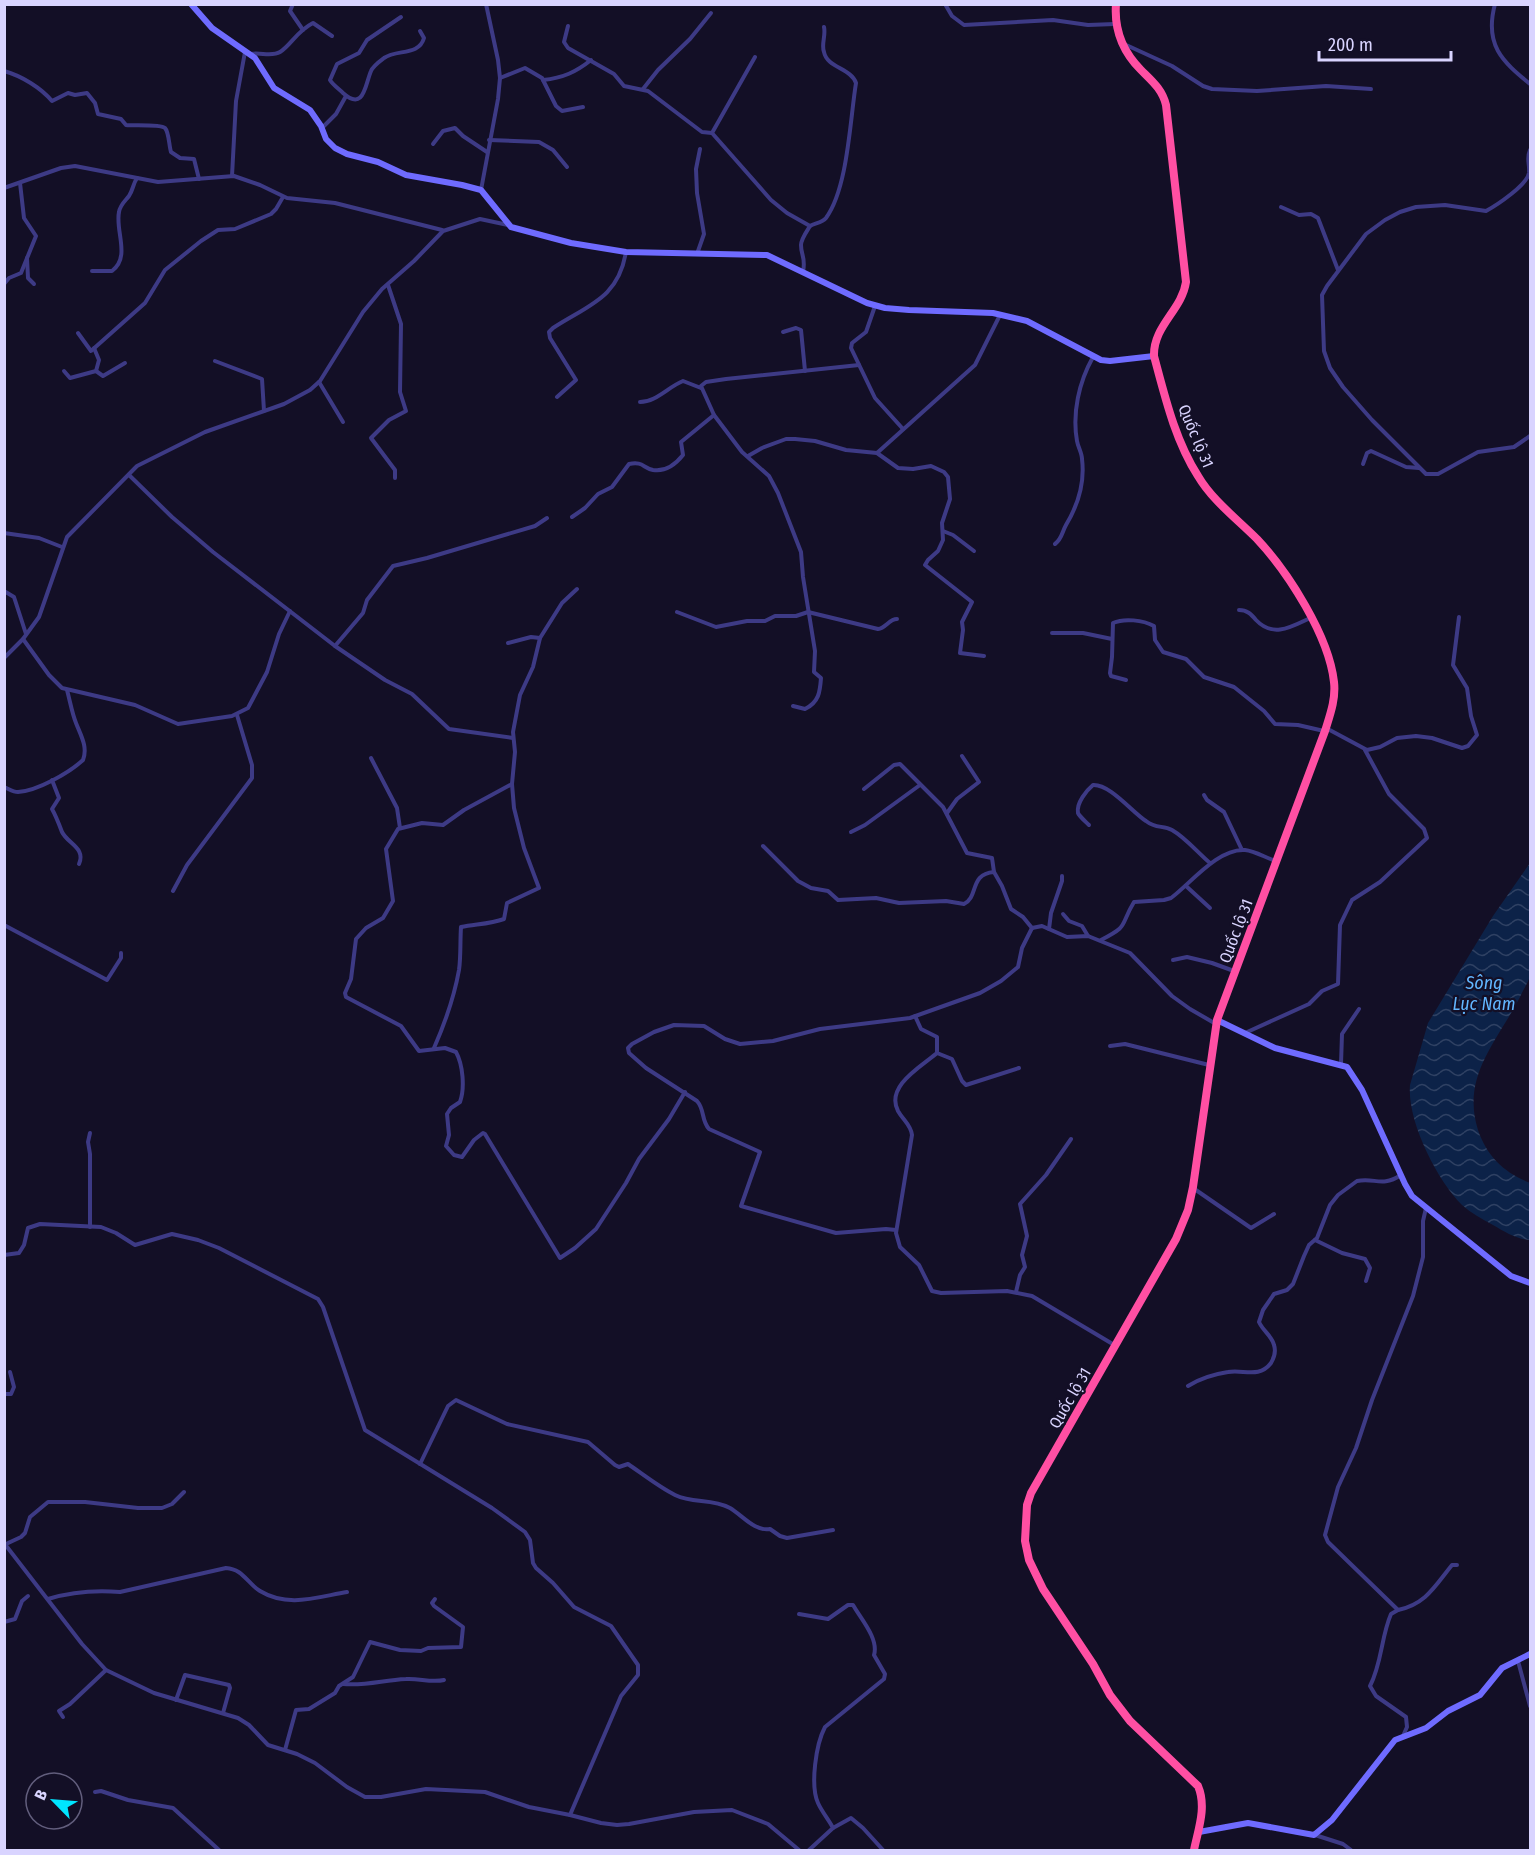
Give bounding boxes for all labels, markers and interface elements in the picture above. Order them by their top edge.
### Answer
scale bar [1319,24,1451,62]
text: 200 m [1328,34,1373,56]
street label: Quốc lộ 31 [1174,401,1219,470]
street label: Quốc lộ 31 [1214,896,1257,966]
water label: Sông Lục Nam [1453,972,1515,1015]
street label: Quốc lộ 31 [1044,1364,1095,1432]
north arrow [24,1771,84,1831]
text: B [30,1787,51,1803]

